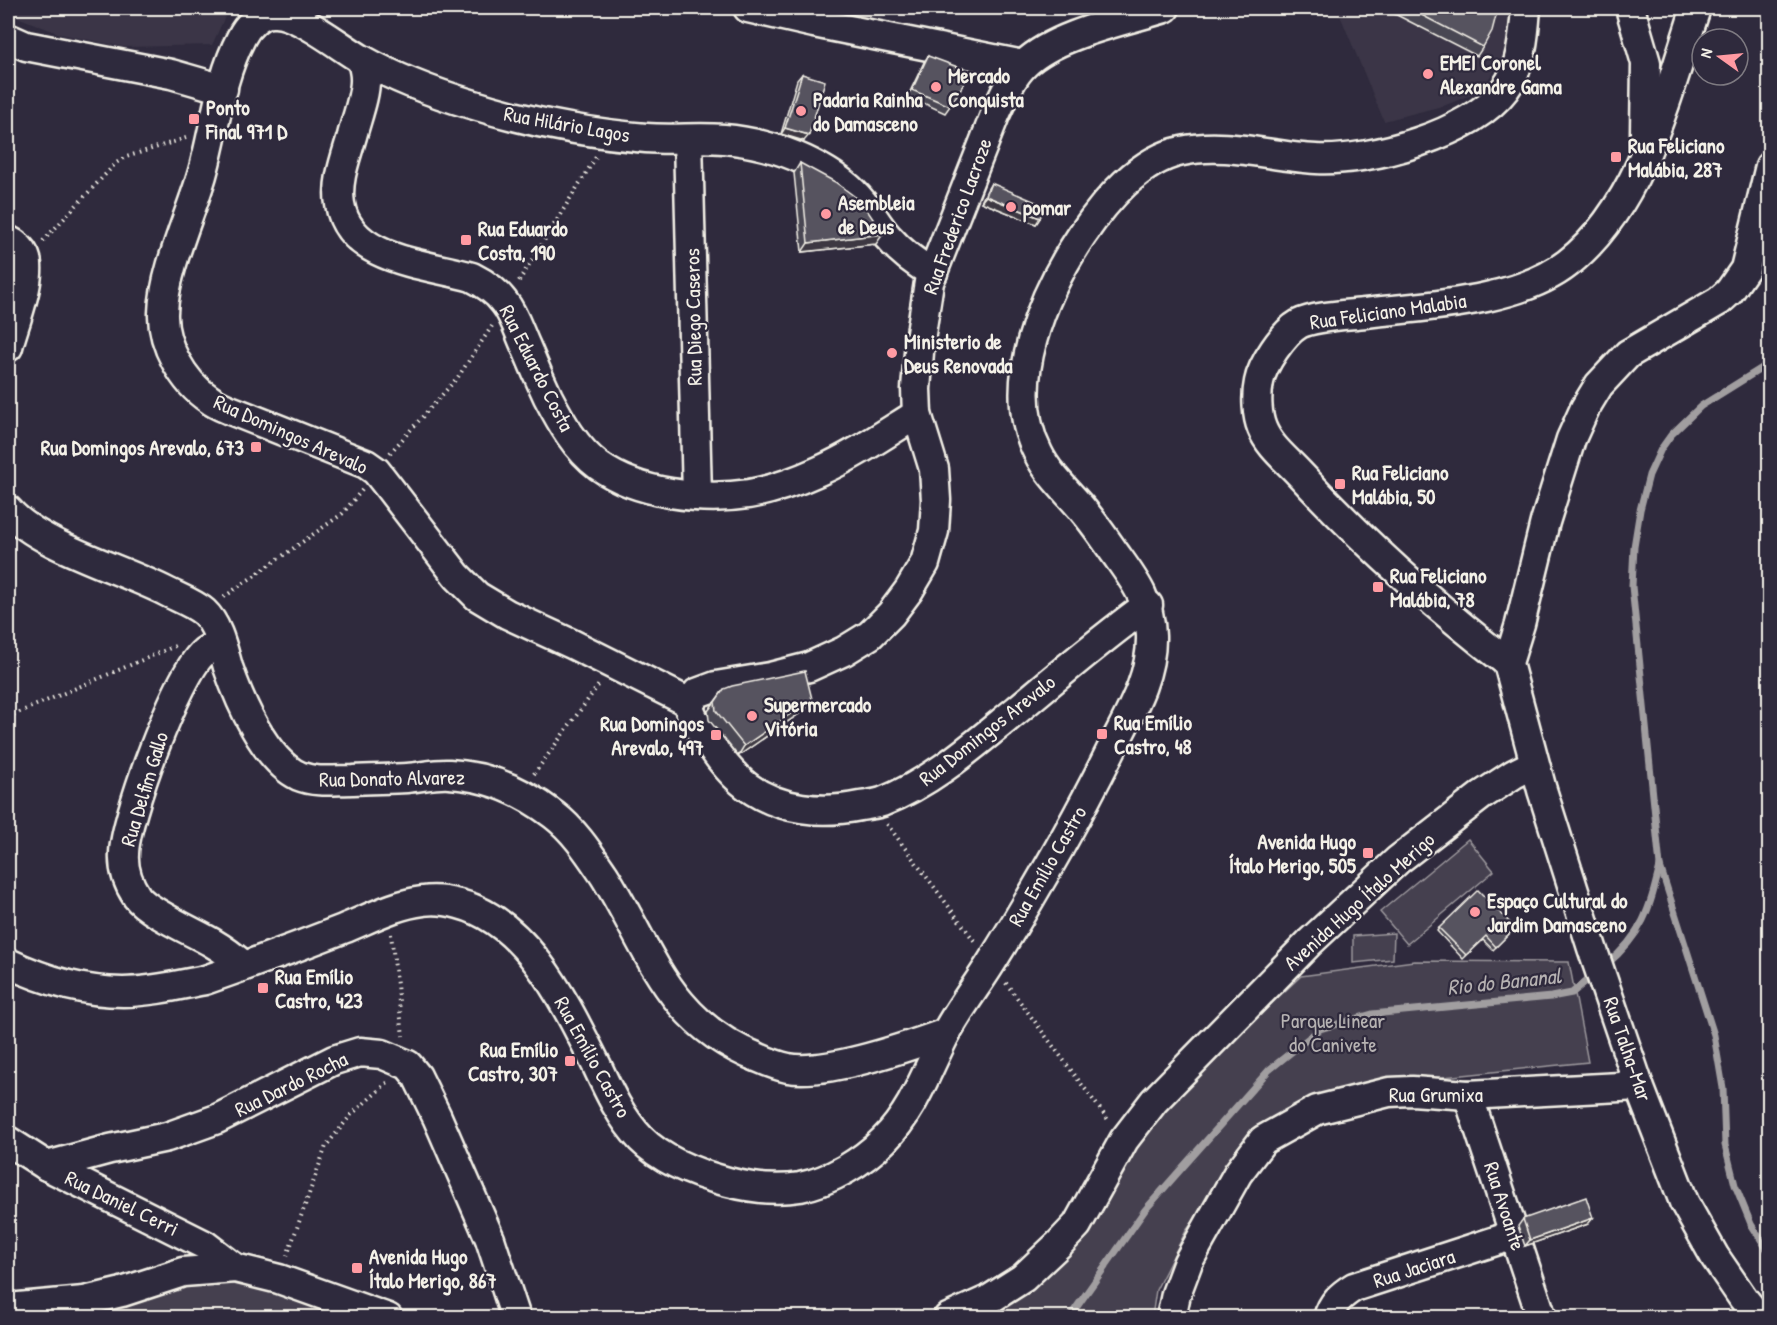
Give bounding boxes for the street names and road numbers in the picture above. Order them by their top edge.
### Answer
street label: Rua Hilário Lagos [502,99,632,149]
street label: Rua Frederico Lacroze [915,134,999,298]
street label: Rua Diego Caseros [677,248,709,386]
street label: Rua Feliciano Malabia [1308,286,1468,336]
street label: Rua Eduardo Costa [493,300,581,436]
street label: Rua Domingos Arevalo [209,387,373,481]
street label: Rua Domingos Arevalo [913,667,1061,793]
street label: Rua Delfim Gallo [113,728,175,850]
street label: Rua Donato Alvarez [319,762,465,794]
street label: Rua Emílio Castro [1001,801,1093,931]
street label: Avenida Hugo Ítalo Merigo [1277,825,1441,977]
street label: Rua Emílio Castro [548,991,638,1123]
street label: Rua Talha-Mar [1597,993,1659,1105]
street label: Rua Dardo Rocha [230,1044,352,1124]
street label: Rua Grumixa [1389,1080,1483,1109]
street label: Rua Avoante [1477,1158,1533,1254]
street label: Rua Daniel Cerri [60,1163,184,1243]
street label: Rua Jaciara [1369,1241,1459,1295]

